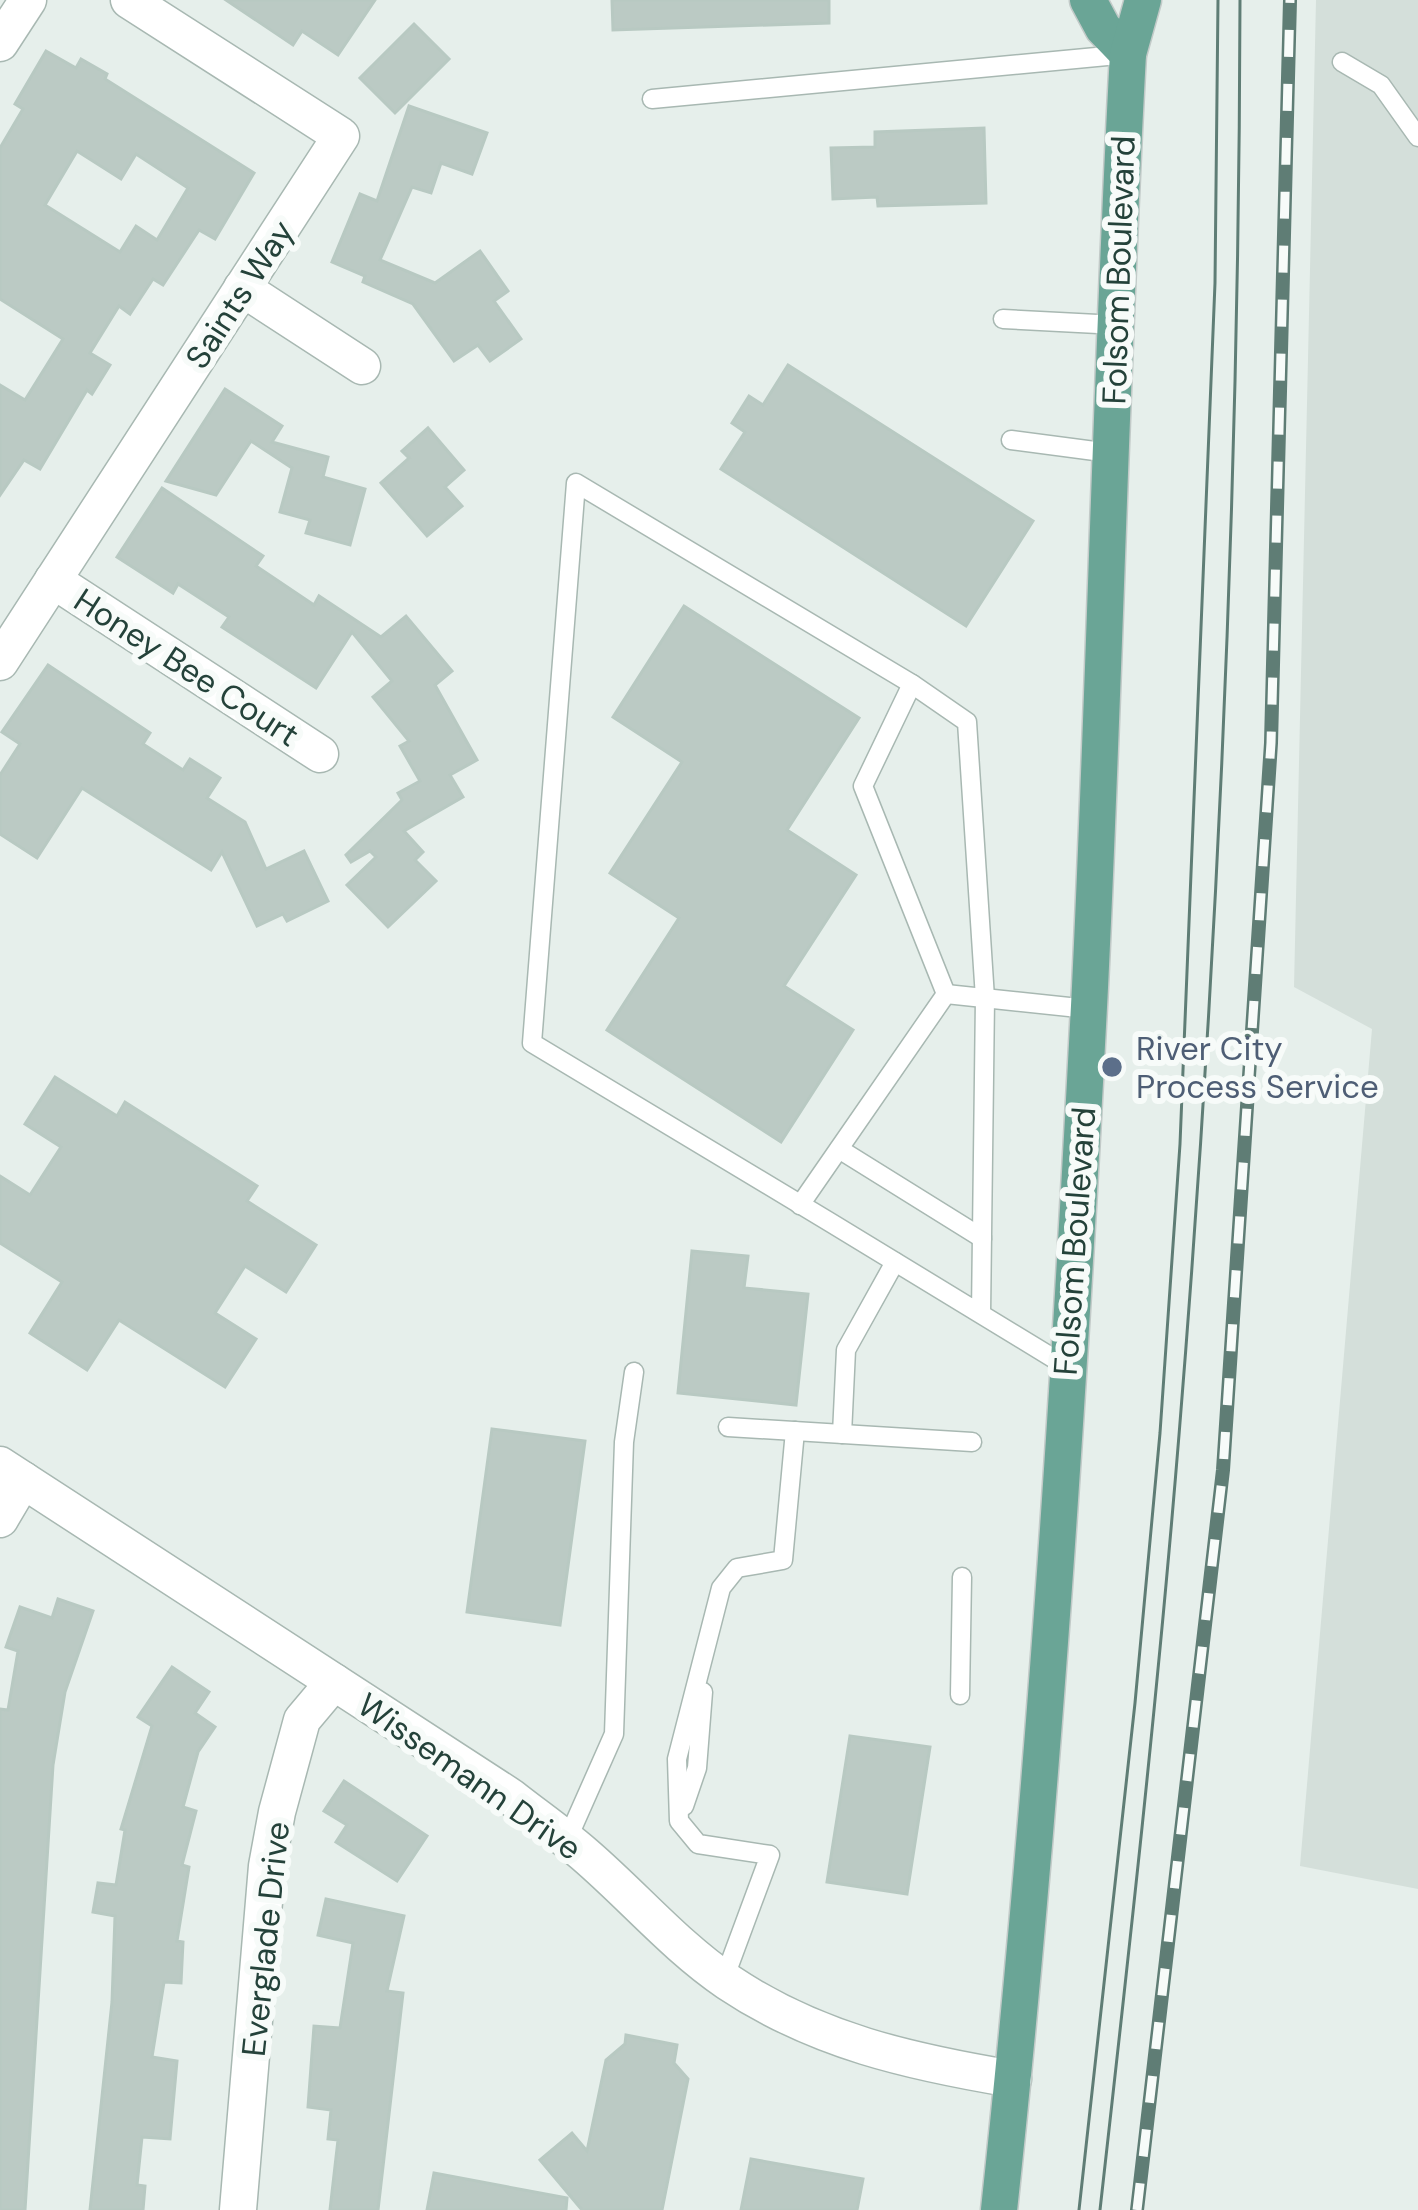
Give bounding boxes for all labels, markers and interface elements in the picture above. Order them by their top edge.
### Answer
street label: Folsom Boulevard [1092,135,1145,405]
street label: Saints Way [176,212,303,377]
street label: Honey Bee Court [66,579,307,756]
place label: River City Process Service [1136,1027,1379,1108]
marker: River City Process Service [1099,1054,1125,1080]
street label: Folsom Boulevard [1044,1105,1105,1377]
street label: Wissemann Drive [349,1683,590,1870]
street label: Everglade Drive [232,1820,299,2059]

